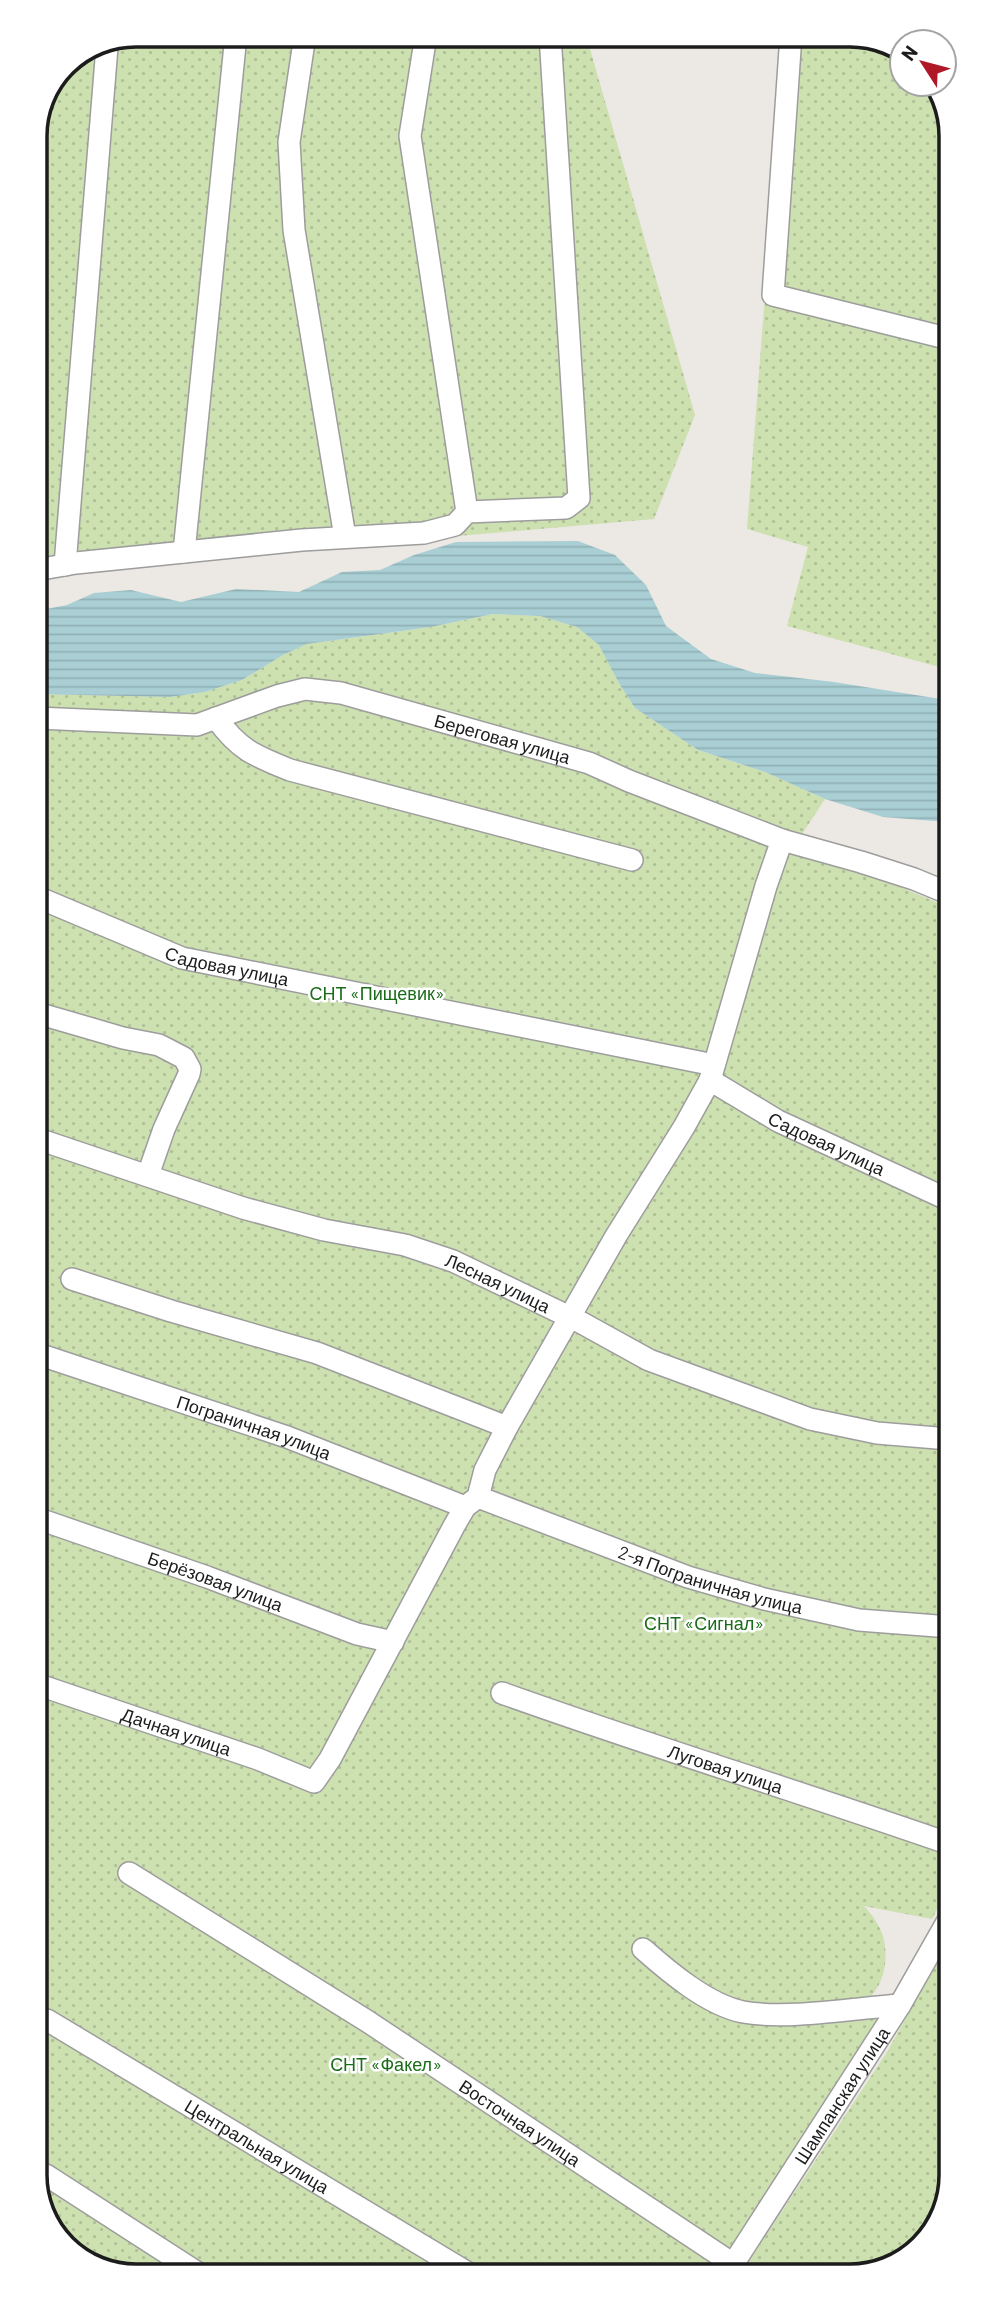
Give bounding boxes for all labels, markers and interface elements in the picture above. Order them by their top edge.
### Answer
north arrow [888,28,958,98]
text: N [896,41,922,65]
street label: Береговая улица [432,709,574,768]
street label: Садовая улица [162,941,292,990]
park label: СНТ «Пищевик» [309,982,445,1004]
street label: Садовая улица [764,1107,889,1180]
street label: Лесная улица [443,1248,555,1318]
street label: Пограничная улица [174,1390,335,1465]
street label: 2-я Пограничная улица [615,1540,806,1618]
street label: Берёзовая улица [145,1546,287,1616]
park label: СНТ «Сигнал» [644,1612,764,1634]
street label: Дачная улица [119,1703,235,1760]
street label: Луговая улица [665,1740,787,1798]
street label: Шампанская улица [789,2022,895,2168]
park label: СНТ «Факел» [330,2053,442,2075]
street label: Восточная улица [455,2074,586,2171]
street label: Центральная улица [181,2094,334,2198]

